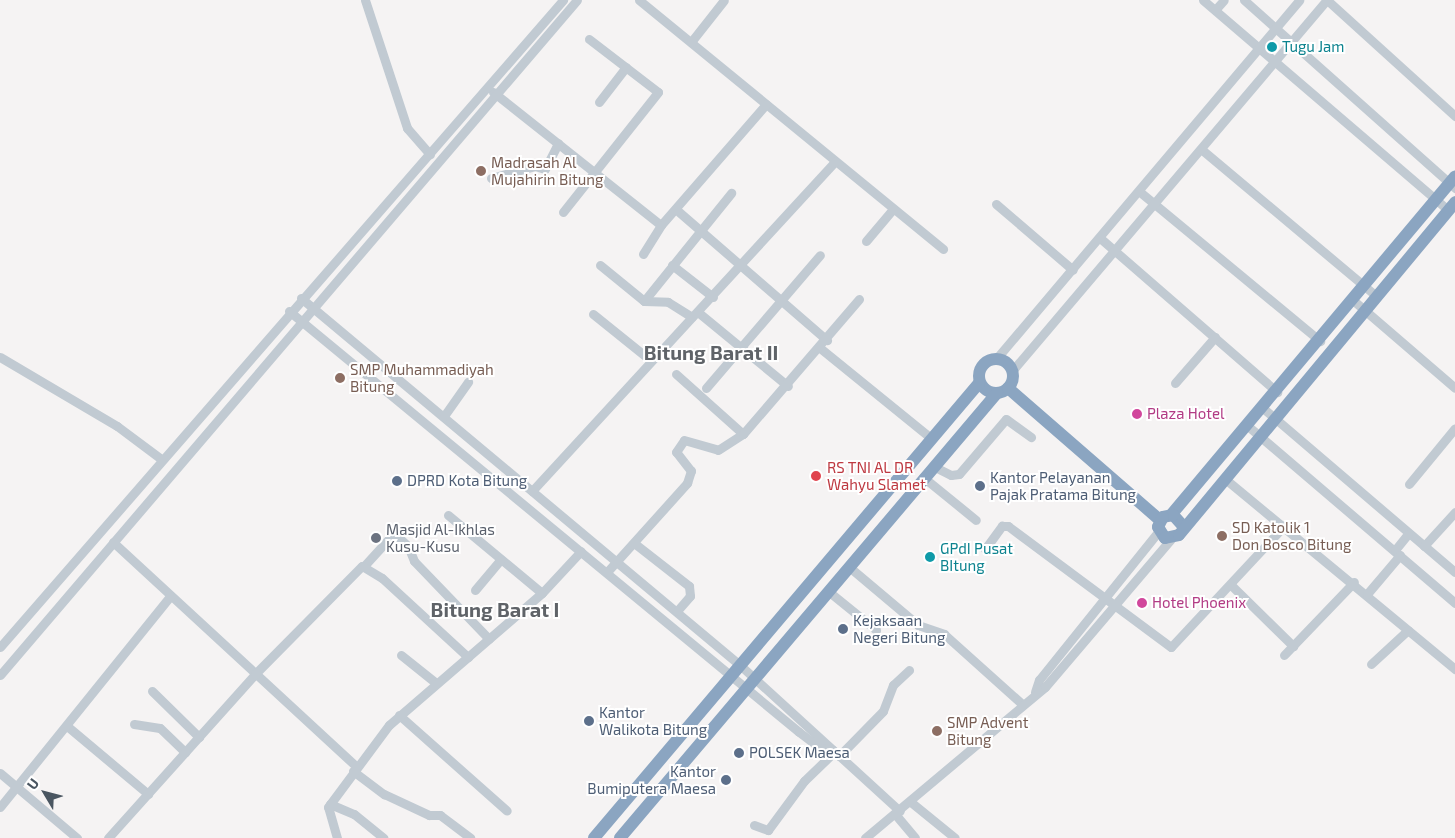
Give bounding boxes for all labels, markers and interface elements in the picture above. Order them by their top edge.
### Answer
place label: Tugu Jam [1282,38,1345,56]
marker: Tugu Jam [1266,41,1278,53]
place label: Madrasah Al Mujahirin Bitung [491,153,603,188]
marker: Madrasah Al Mujahirin Bitung [475,165,487,177]
district label: Bitung Barat II [644,340,778,364]
place label: SMP Muhammadiyah Bitung [350,360,494,395]
marker: SMP Muhammadiyah Bitung [334,372,346,384]
place label: Plaza Hotel [1147,405,1225,423]
marker: Plaza Hotel [1131,408,1143,420]
place label: RS TNI AL DR Wahyu Slamet [827,458,926,493]
place label: Kantor Pelayanan Pajak Pratama Bitung [990,468,1136,503]
marker: RS TNI AL DR Wahyu Slamet [809,469,823,483]
place label: DPRD Kota Bitung [407,472,527,490]
marker: DPRD Kota Bitung [391,475,403,487]
marker: Kantor Pelayanan Pajak Pratama Bitung [974,480,986,492]
place label: SD Katolik 1 Don Bosco Bitung [1232,518,1351,553]
place label: Masjid Al-Ikhlas Kusu-Kusu [386,520,495,555]
marker: SD Katolik 1 Don Bosco Bitung [1216,530,1228,542]
marker: Masjid Al-Ikhlas Kusu-Kusu [370,532,382,544]
place label: GPdI Pusat BItung [940,539,1013,574]
marker: GPdI Pusat BItung [924,551,936,563]
place label: Hotel Phoenix [1152,594,1247,612]
district label: Bitung Barat I [431,597,559,621]
marker: Hotel Phoenix [1136,597,1148,609]
place label: Kejaksaan Negeri Bitung [853,611,945,646]
marker: Kejaksaan Negeri Bitung [837,623,849,635]
place label: Kantor Walikota Bitung [599,703,707,738]
place label: SMP Advent Bitung [947,713,1029,748]
marker: Kantor Walikota Bitung [583,715,595,727]
marker: SMP Advent Bitung [931,725,943,737]
place label: POLSEK Maesa [749,744,850,762]
marker: POLSEK Maesa [733,747,745,759]
place label: Kantor Bumiputera Maesa [587,762,716,797]
north arrow [20,768,70,818]
marker: Kantor Bumiputera Maesa [720,774,732,786]
text: U [23,775,42,793]

